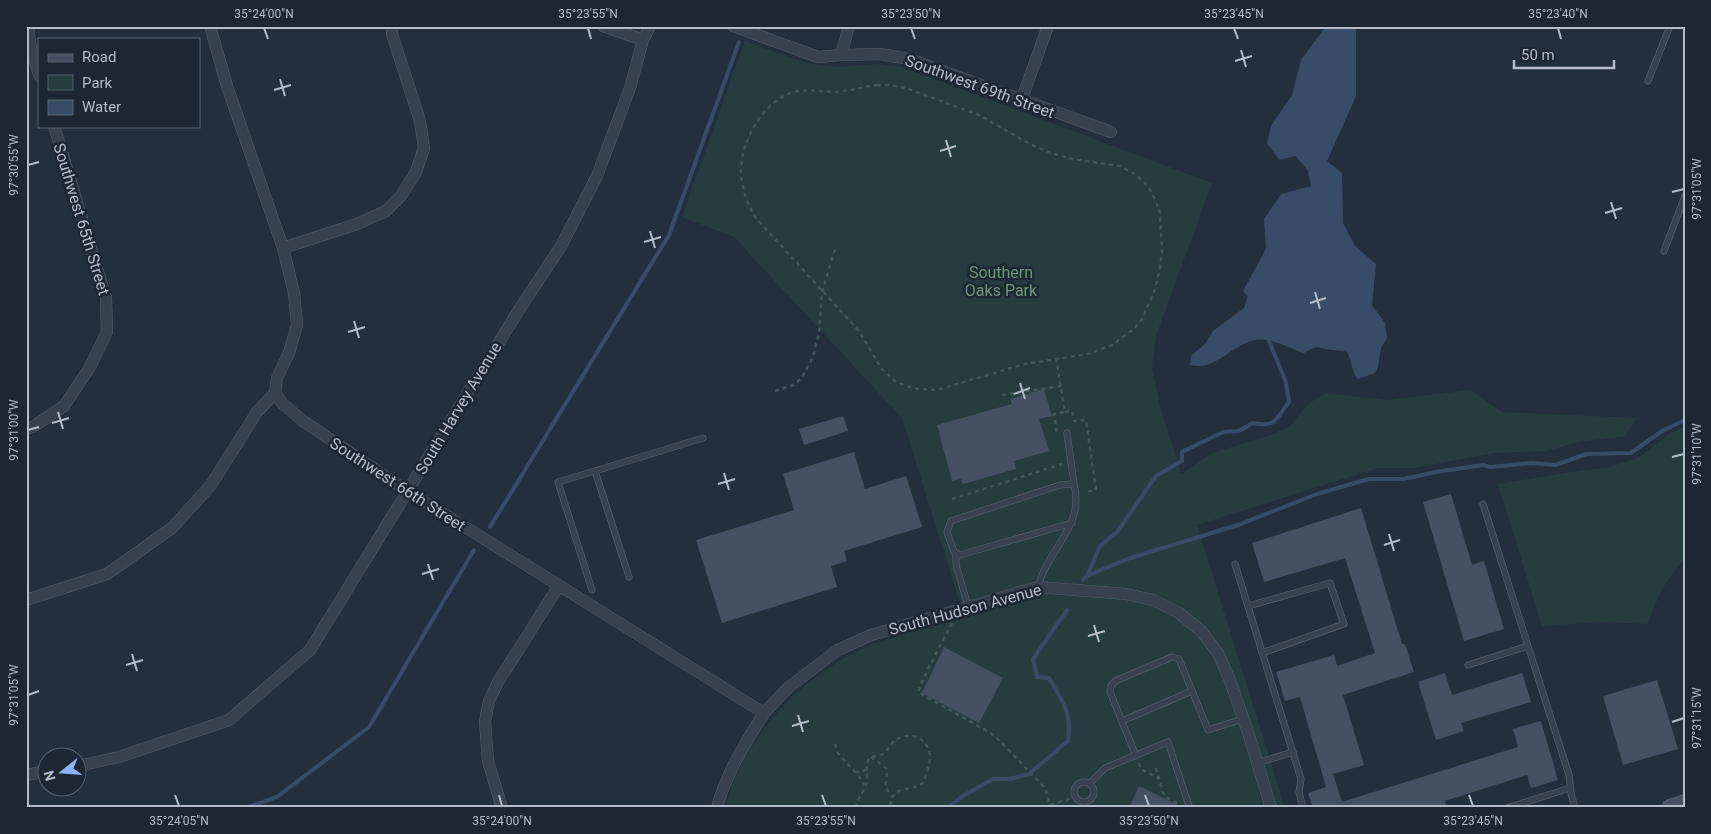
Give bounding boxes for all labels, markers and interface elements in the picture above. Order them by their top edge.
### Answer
text: 35°24'00"N [234,7,294,21]
text: 35°23'55"N [558,7,618,21]
text: 35°23'50"N [881,7,941,21]
text: 35°23'45"N [1204,7,1264,21]
text: 35°23'40"N [1528,7,1588,21]
legend [38,38,200,128]
scale bar [1514,38,1614,70]
text: 50 m [1521,46,1555,64]
text: Road [82,48,116,66]
street label: Southwest 69th Street [902,51,1057,122]
text: Park [82,74,113,92]
text: Water [82,98,121,116]
text: 97°30'55"W [7,134,21,196]
street label: Southwest 65th Street [49,141,114,297]
text: 97°31'05"W [1690,158,1704,220]
park label: Southern Oaks Park [965,263,1038,300]
street label: South Harvey Avenue [411,339,505,478]
text: 97°31'00"W [7,399,21,461]
text: 97°31'10"W [1690,423,1704,485]
street label: Southwest 66th Street [326,434,469,535]
street label: South Hudson Avenue [887,580,1044,639]
text: 97°31'05"W [7,664,21,726]
text: 97°31'15"W [1690,687,1704,749]
north arrow [38,746,88,796]
text: N [40,769,59,783]
text: 35°24'05"N [149,814,209,828]
text: 35°24'00"N [472,814,532,828]
text: 35°23'55"N [796,814,856,828]
text: 35°23'50"N [1119,814,1179,828]
text: 35°23'45"N [1443,814,1503,828]

